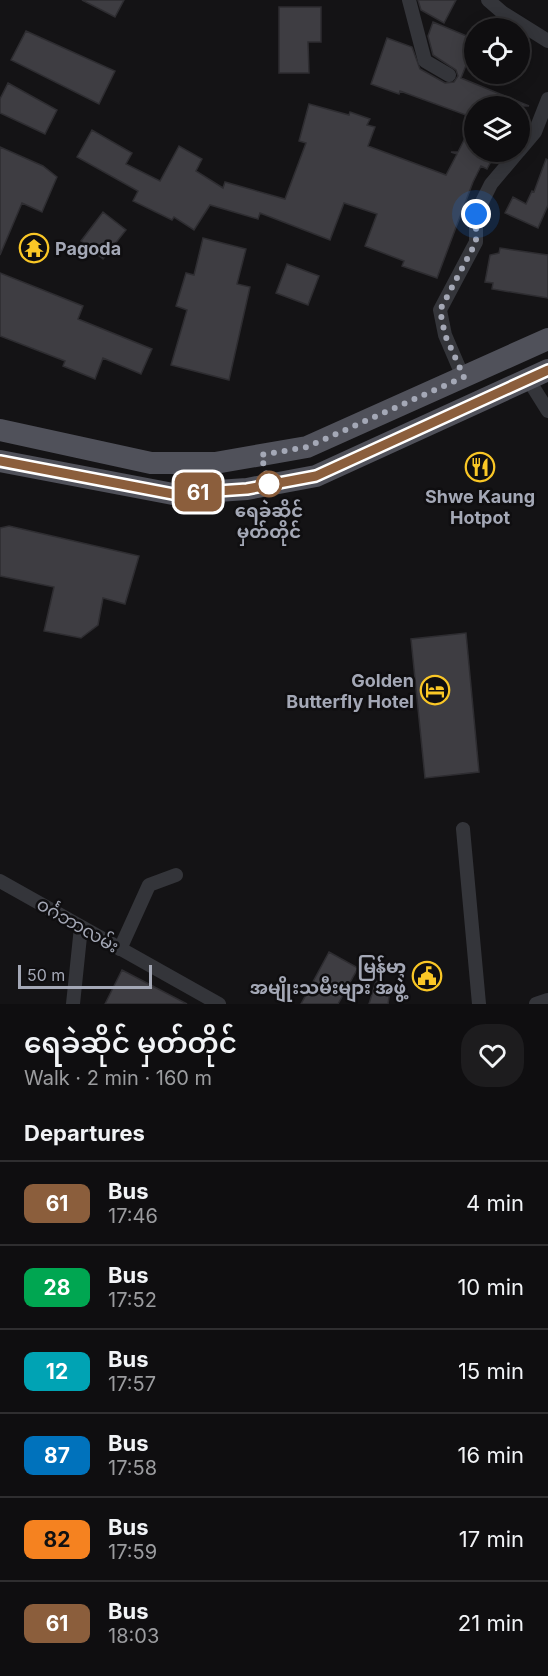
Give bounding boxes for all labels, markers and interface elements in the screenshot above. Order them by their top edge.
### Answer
map controls [464,18,530,162]
button: locate [464,18,530,84]
button: layers [464,96,530,162]
your location [461,199,491,229]
temple icon: Pagoda [18,232,50,264]
place label: Pagoda [55,238,121,259]
restaurant icon: Shwe Kaung Hotpot [464,451,496,483]
marker: ရေခဲဆိုင် မှတ်တိုင် [256,471,282,497]
line badge: 61 [171,472,225,512]
text: 61 [187,480,209,505]
place label: Shwe Kaung Hotpot [425,486,535,528]
place label: ရေခဲဆိုင် မှတ်တိုင် [235,499,303,546]
place label: Golden Butterfly Hotel [286,670,414,712]
hotel icon: Golden Butterfly Hotel [419,674,451,706]
street label: ဝင်္ဂဘာလမ်း [33,891,124,957]
place label: မြန်မာ့ အမျိုးသမီးများ အဖွဲ့ [250,955,409,1003]
public building icon: မြန်မာ့ အမျိုးသမီးများ အဖွဲ့ [411,960,443,992]
scale bar [18,962,152,989]
text: 50 m [27,965,65,985]
button: heart [461,1024,524,1087]
text: ရေခဲဆိုင် မှတ်တိုင် [24,1026,237,1060]
text: Walk · 2 min · 160 m [24,1066,212,1090]
text: Departures [24,1120,145,1146]
text: Bus [108,1178,149,1204]
text: 4 min [466,1190,524,1216]
text: 61 [46,1191,68,1216]
text: 17:46 [108,1204,158,1228]
text: Bus [108,1262,149,1288]
text: 10 min [457,1274,524,1300]
text: 28 [44,1275,70,1300]
text: 17:52 [108,1288,157,1312]
text: Bus [108,1346,149,1372]
text: 15 min [458,1358,524,1384]
text: 12 [46,1359,68,1384]
text: 17:57 [108,1372,156,1396]
text: Bus [108,1430,149,1456]
text: 16 min [458,1442,524,1468]
text: 87 [44,1443,70,1468]
text: 17:58 [108,1456,157,1480]
text: Bus [108,1514,149,1540]
text: 17 min [459,1526,524,1552]
text: 82 [44,1527,70,1552]
text: 17:59 [108,1540,157,1564]
text: Bus [108,1598,149,1624]
text: 21 min [458,1610,524,1636]
text: 61 [46,1611,68,1636]
text: 18:03 [108,1624,159,1648]

